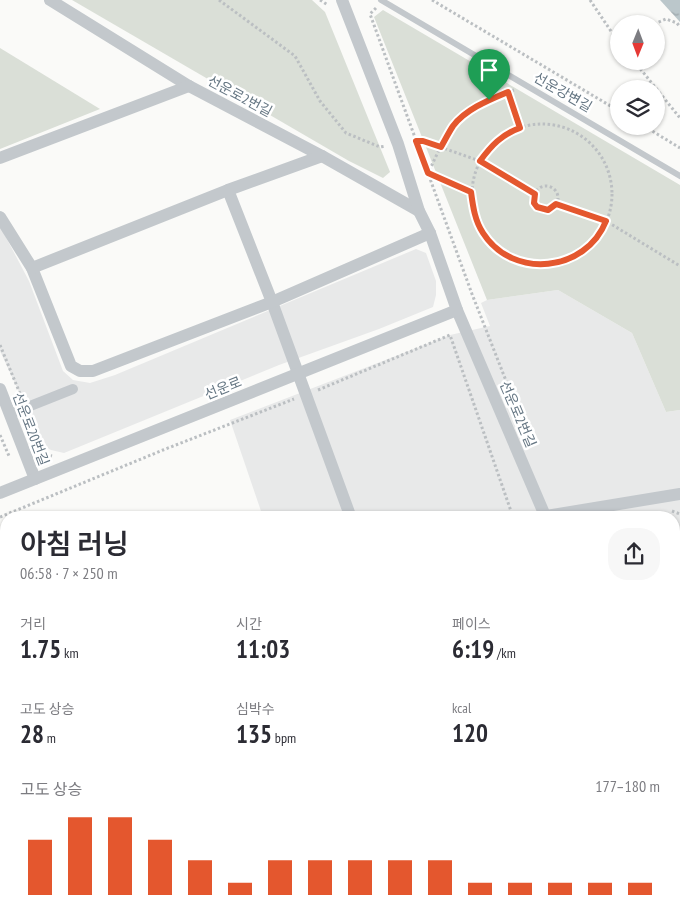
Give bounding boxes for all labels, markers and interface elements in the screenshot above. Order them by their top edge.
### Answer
north arrow [610,15,665,70]
map controls [610,15,665,135]
pin [468,49,510,100]
icon: arrive [475,56,503,84]
street label: 선운강변길 [531,68,595,116]
street label: 선운로2번길 [205,71,275,121]
button: layers [610,80,665,135]
street label: 선운로 [202,372,244,404]
street label: 선운로2번길 [496,378,540,450]
street label: 선운로20번길 [9,390,53,468]
text: 아침 러닝 [20,525,129,562]
button: share [608,528,660,580]
text: 06:58 · 7 × 250 m [20,563,118,583]
text: 거리 [20,615,46,633]
text: 시간 [236,615,262,633]
text: 페이스 [452,615,491,633]
text: 1.75 [20,633,61,665]
text: 11:03 [236,633,290,665]
text: 6:19 [452,633,494,665]
text: km [61,644,79,662]
text: /km [494,644,516,662]
text: kcal [452,699,471,717]
text: 고도 상승 [20,700,75,718]
text: 심박수 [236,700,275,718]
text: 120 [452,717,488,749]
text: 28 [20,718,44,750]
text: 135 [236,718,272,750]
text: m [44,729,56,747]
text: bpm [272,729,296,747]
text: 177–180 m [595,776,660,796]
text: 고도 상승 [20,779,82,799]

